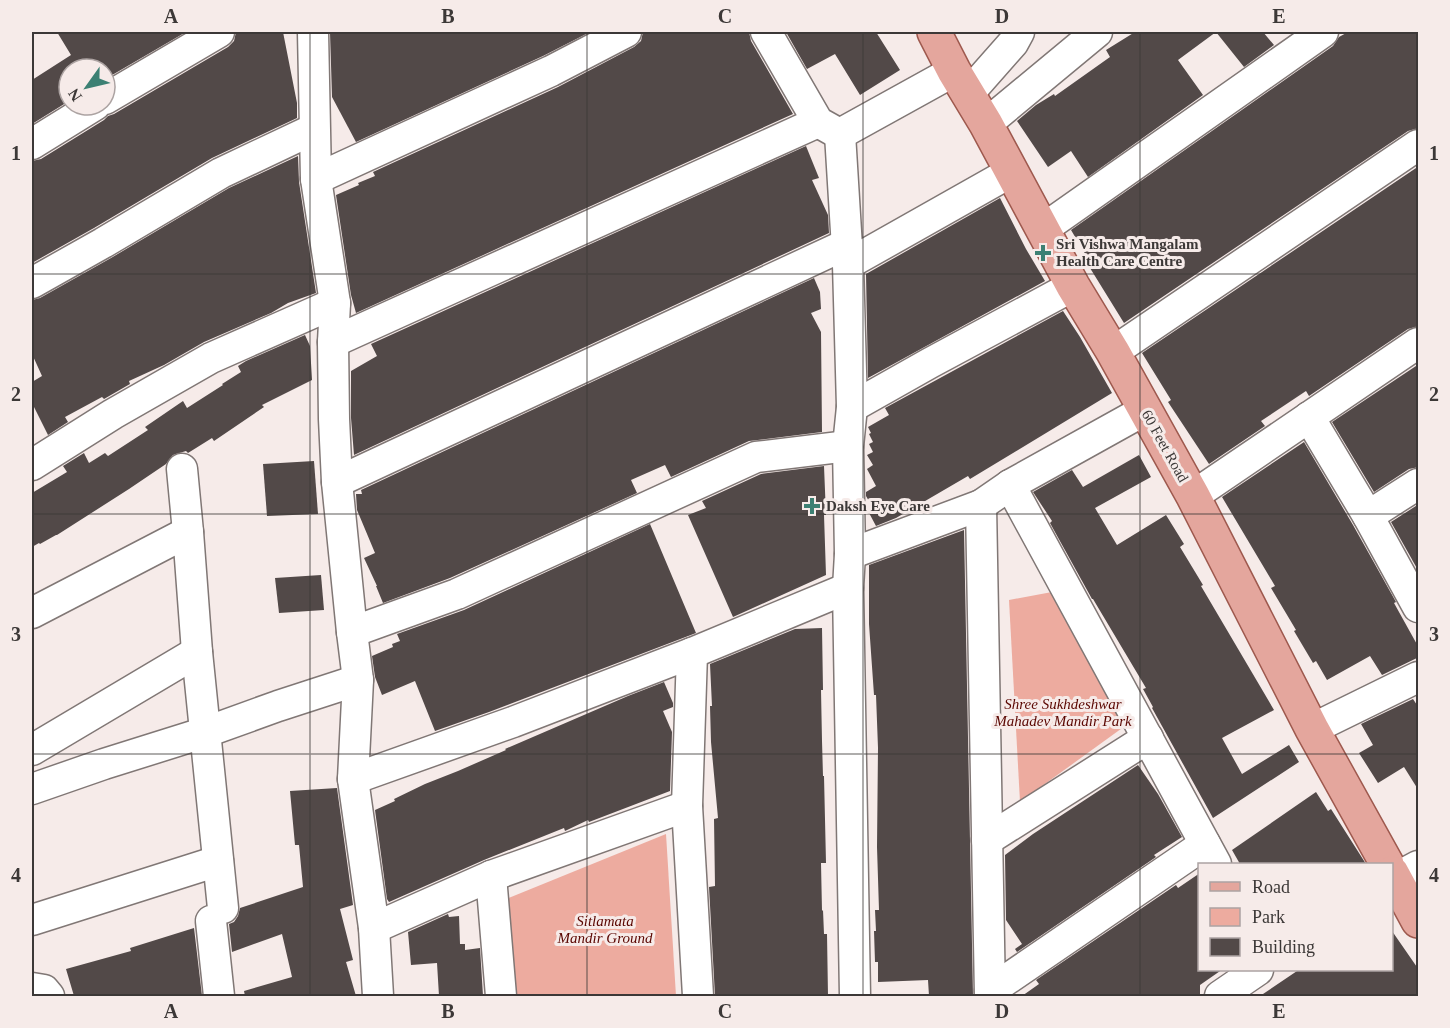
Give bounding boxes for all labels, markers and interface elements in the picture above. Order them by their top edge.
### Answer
text: A [164,5,179,27]
text: B [441,5,455,27]
text: C [718,5,732,27]
text: D [995,5,1009,27]
text: E [1272,5,1286,27]
north arrow [57,57,117,117]
text: N [64,85,85,105]
text: 1 [11,142,21,164]
text: 1 [1429,142,1439,164]
place label: Sri Vishwa Mangalam Health Care Centre [1056,236,1199,269]
marker: Sri Vishwa Mangalam Health Care Centre [1034,244,1052,262]
text: 2 [11,383,21,405]
text: 2 [1429,383,1439,405]
street label: 60 Feet Road [1139,407,1192,485]
marker: Daksh Eye Care [803,497,821,515]
place label: Daksh Eye Care [826,498,930,514]
text: 3 [11,623,21,645]
text: 3 [1429,623,1439,645]
park label: Shree Sukhdeshwar Mahadev Mandir Park [993,696,1132,729]
legend [1198,863,1393,971]
text: 4 [11,864,21,886]
text: 4 [1429,864,1439,886]
text: Road [1252,877,1290,897]
text: Park [1252,907,1285,927]
park label: Sitlamata Mandir Ground [557,913,653,946]
text: Building [1252,937,1315,957]
text: A [164,1000,179,1022]
text: B [441,1000,455,1022]
text: C [718,1000,732,1022]
text: D [995,1000,1009,1022]
text: E [1272,1000,1286,1022]

